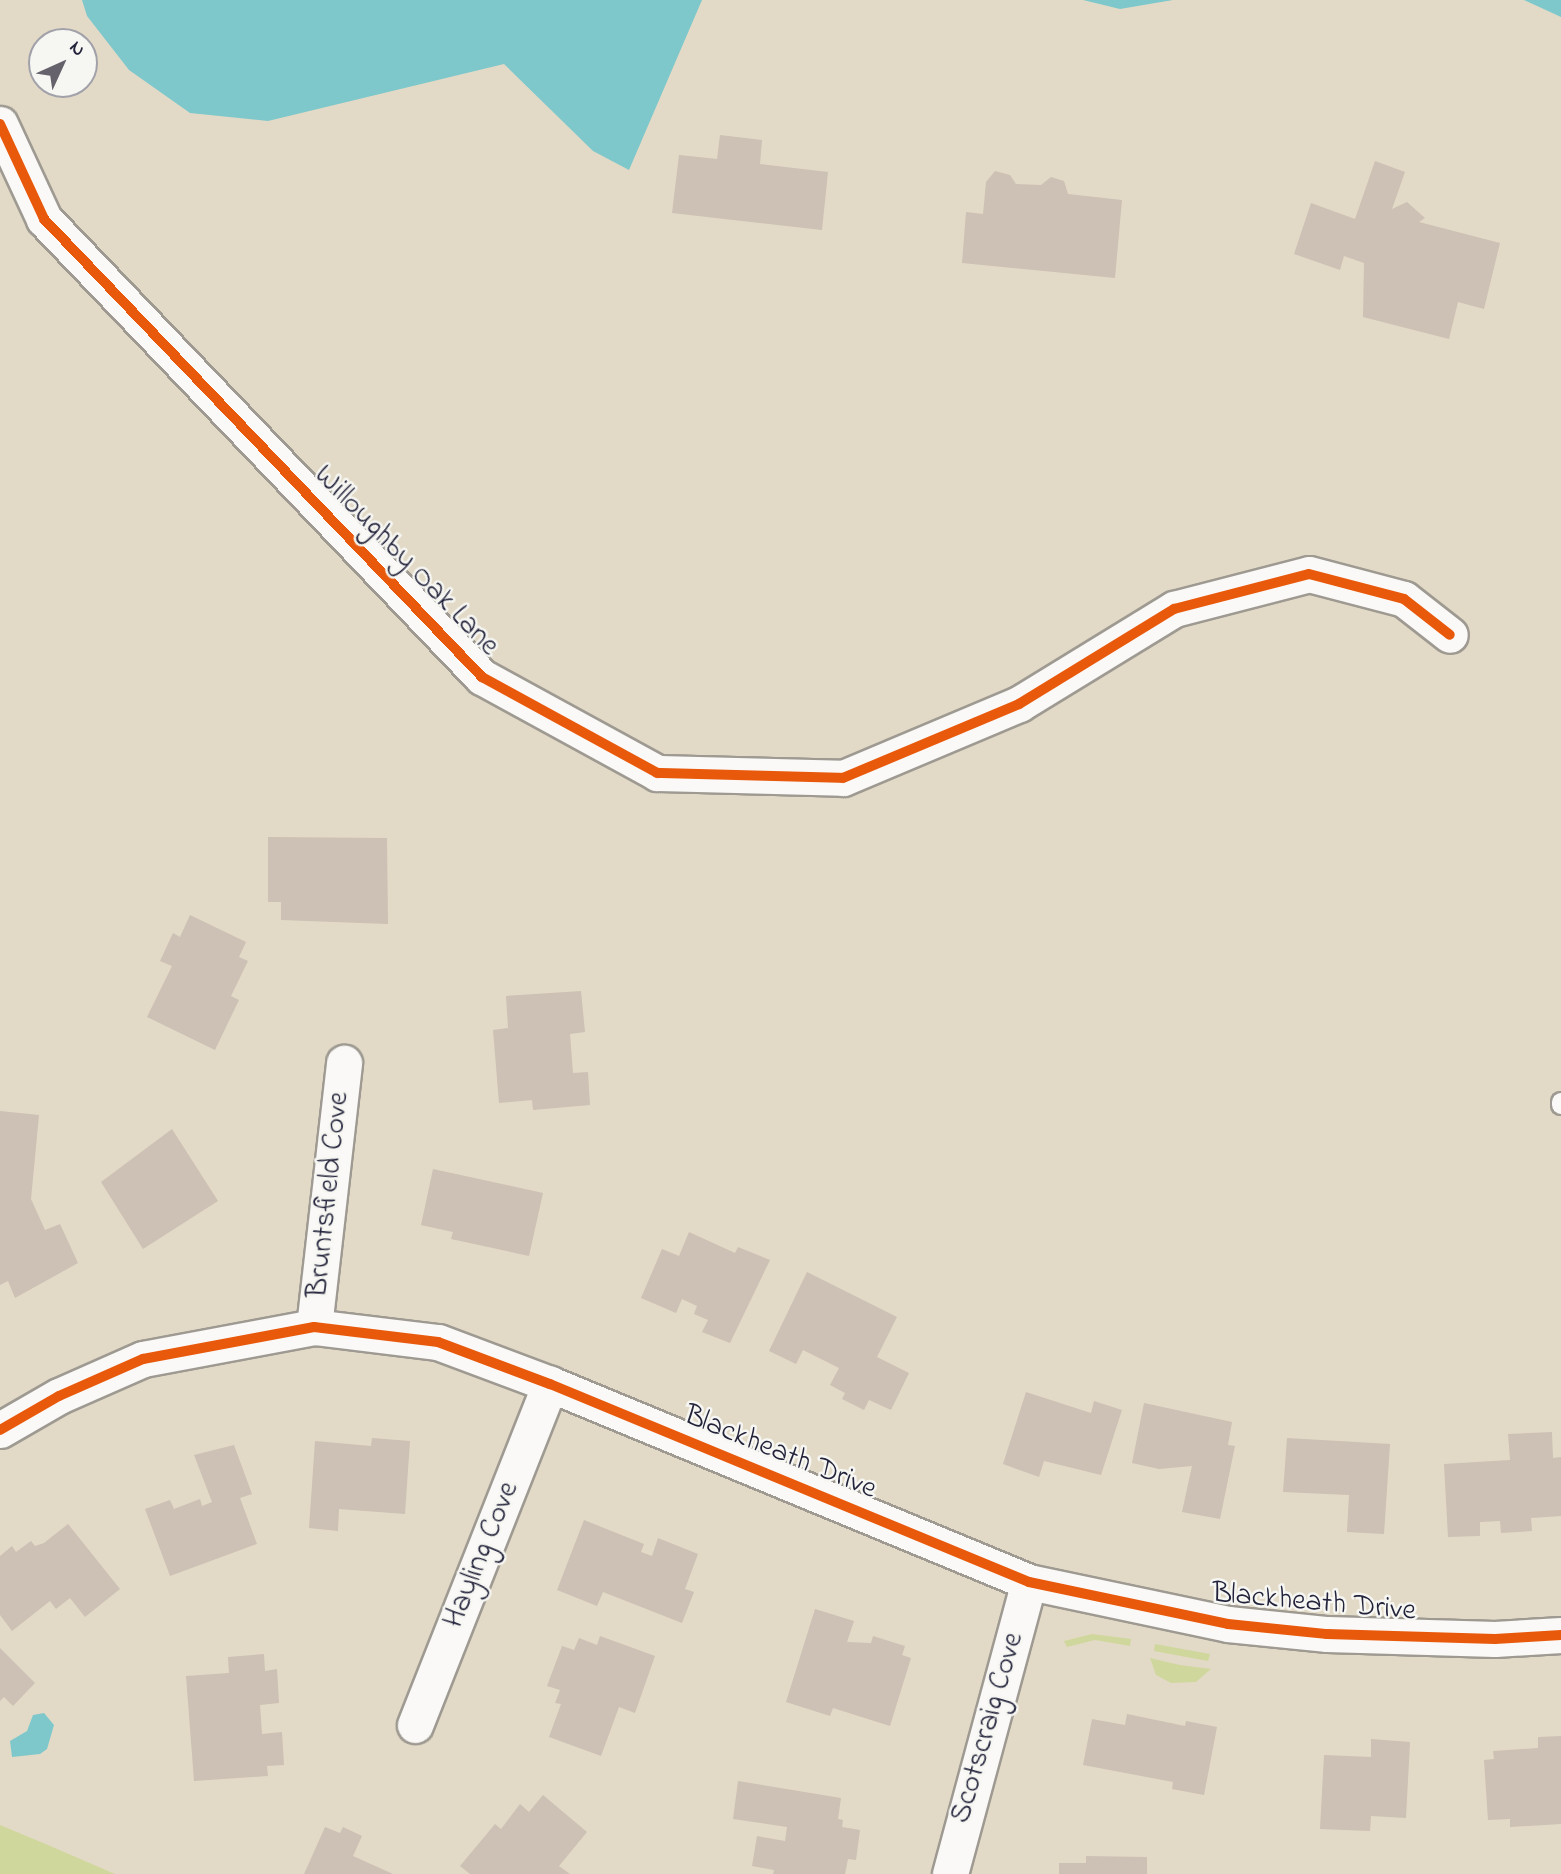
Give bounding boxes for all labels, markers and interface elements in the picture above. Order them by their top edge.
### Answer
north arrow [28,28,98,98]
text: N [63,35,91,63]
street label: Willoughby Oak Lane [306,458,506,664]
street label: Bruntsfield Cove [300,1090,358,1300]
street label: Blackheath Drive [678,1398,882,1508]
street label: Hayling Cove [436,1477,528,1633]
street label: Blackheath Drive [1211,1576,1417,1630]
street label: Scotscraig Cove [944,1628,1032,1828]

